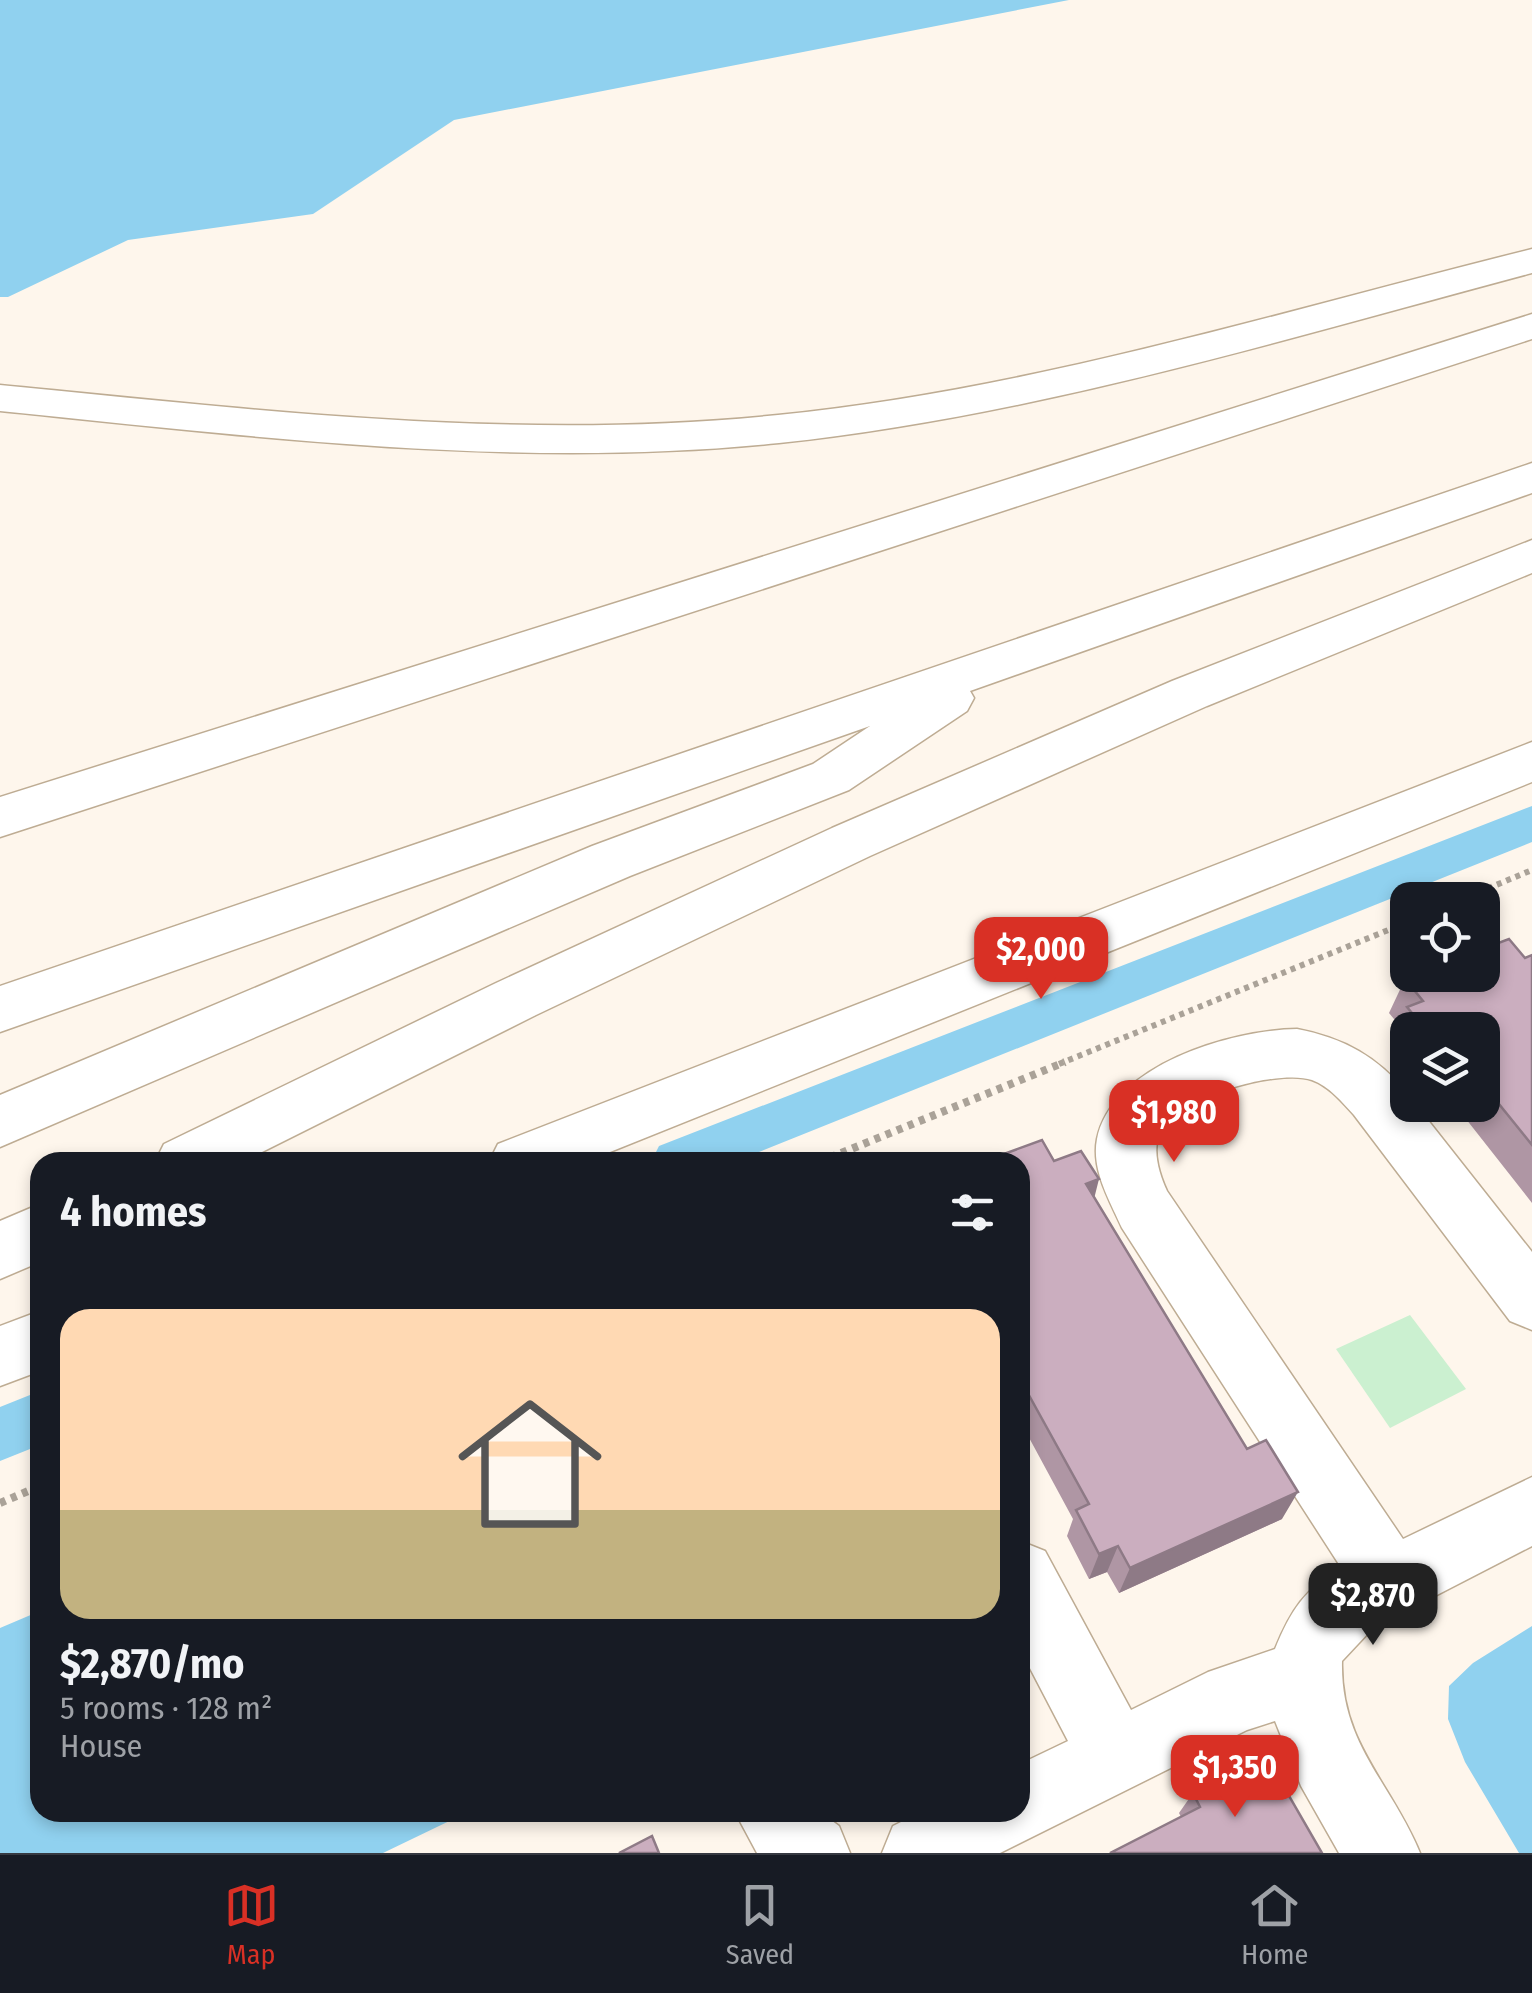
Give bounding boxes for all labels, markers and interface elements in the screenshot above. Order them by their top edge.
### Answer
map controls [1390,882,1500,1122]
button: locate [1390,882,1500,992]
pin: $2,000 [960,917,1122,1002]
text: $2,000 [996,930,1086,968]
button: layers [1390,1012,1500,1122]
pin: $1,980 [1093,1080,1255,1165]
text: $1,980 [1131,1093,1217,1131]
icon: filters [945,1185,1000,1240]
text: 4 homes [60,1187,207,1237]
icon: home [440,1374,620,1554]
pin: $2,870 [1292,1563,1454,1648]
text: $2,870 [1331,1576,1415,1614]
text: $2,870/mo [60,1639,244,1689]
text: 5 rooms · 128 m² [60,1689,272,1727]
text: House [60,1727,142,1765]
pin: $1,350 [1154,1735,1316,1820]
text: $1,350 [1193,1748,1277,1786]
tab: Map [224,1878,279,1971]
tab: Saved [726,1878,794,1971]
tab: Home [1241,1878,1308,1971]

